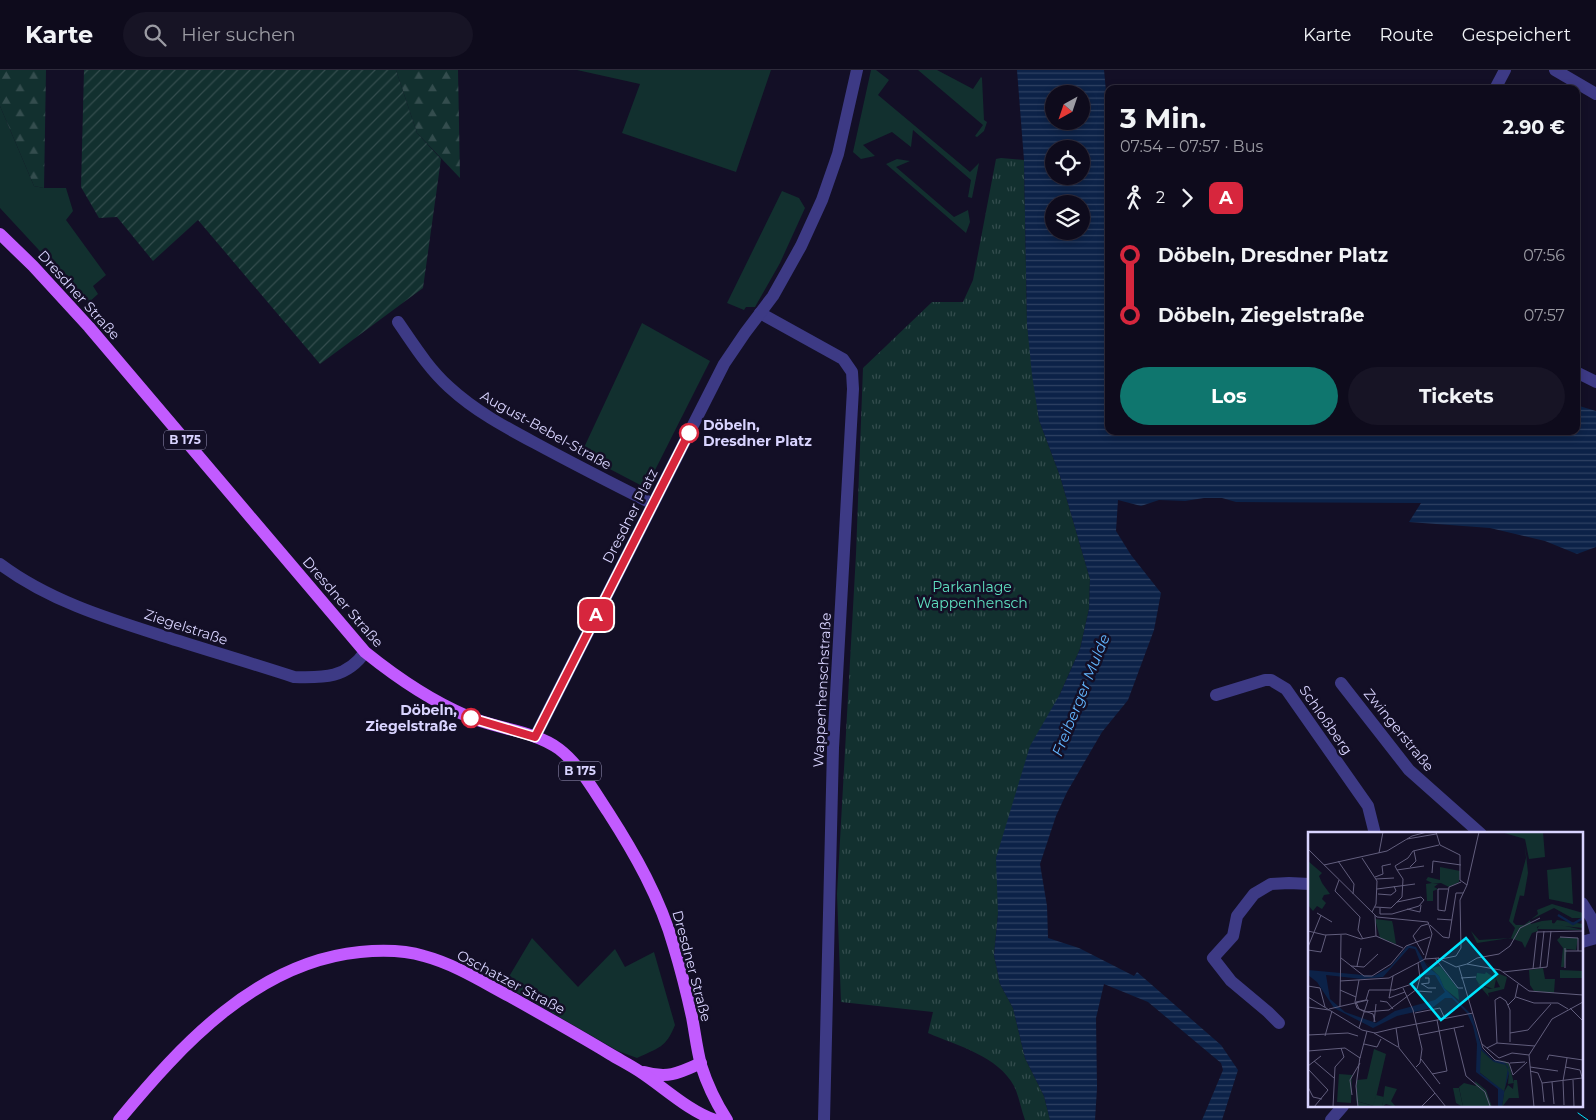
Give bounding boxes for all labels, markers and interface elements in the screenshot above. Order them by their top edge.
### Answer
search box [123,12,473,57]
text: Karte [25,20,93,49]
icon: search [141,21,169,49]
text: Hier suchen [181,23,296,46]
text: Karte [1303,24,1351,46]
text: Route [1379,24,1434,46]
text: Gespeichert [1462,24,1571,46]
north arrow [1045,85,1090,130]
map controls [1045,85,1090,240]
text: 3 Min. [1120,101,1206,135]
text: 2.90 € [1503,116,1565,139]
text: 07:54 – 07:57 · Bus [1120,137,1263,156]
button: locate [1045,140,1090,185]
icon: walk [1120,184,1148,212]
icon: forward [1173,184,1201,212]
text: A [1219,187,1233,209]
text: 2 [1156,188,1165,207]
button: layers [1045,195,1090,240]
text: Döbeln, Dresdner Platz [1158,244,1388,267]
street label: Dresdner Straße [34,246,124,344]
text: 07:56 [1523,246,1565,265]
text: Döbeln, Ziegelstraße [1158,304,1365,327]
text: 07:57 [1524,306,1565,325]
button: Los [1120,367,1338,425]
button: Tickets [1348,367,1565,425]
street label: August-Bebel-Straße [477,386,615,474]
place label: Döbeln, Dresdner Platz [703,416,812,450]
marker: Döbeln, Dresdner Platz [679,423,699,443]
road number: B 175 [164,430,206,450]
street label: Dresdner Platz [598,466,662,566]
street label: Dresdner Straße [299,553,387,651]
park label: Parkanlage Wappenhensch [916,578,1028,612]
line badge: A [580,599,612,631]
text: A [589,604,603,626]
street label: Ziegelstraße [142,605,230,649]
street label: Wappenhenschstraße [809,612,835,768]
water label: Freiberger Mulde [1047,631,1114,759]
street label: Schloßberg [1295,682,1357,758]
street label: Zwingerstraße [1360,685,1438,775]
place label: Döbeln, Ziegelstraße [366,701,457,735]
marker: Döbeln, Ziegelstraße [461,708,481,728]
road number: B 175 [559,761,601,780]
inset map [1308,832,1584,1108]
street label: Dresdner Straße [669,908,715,1024]
street label: Oschatzer Straße [454,946,568,1018]

